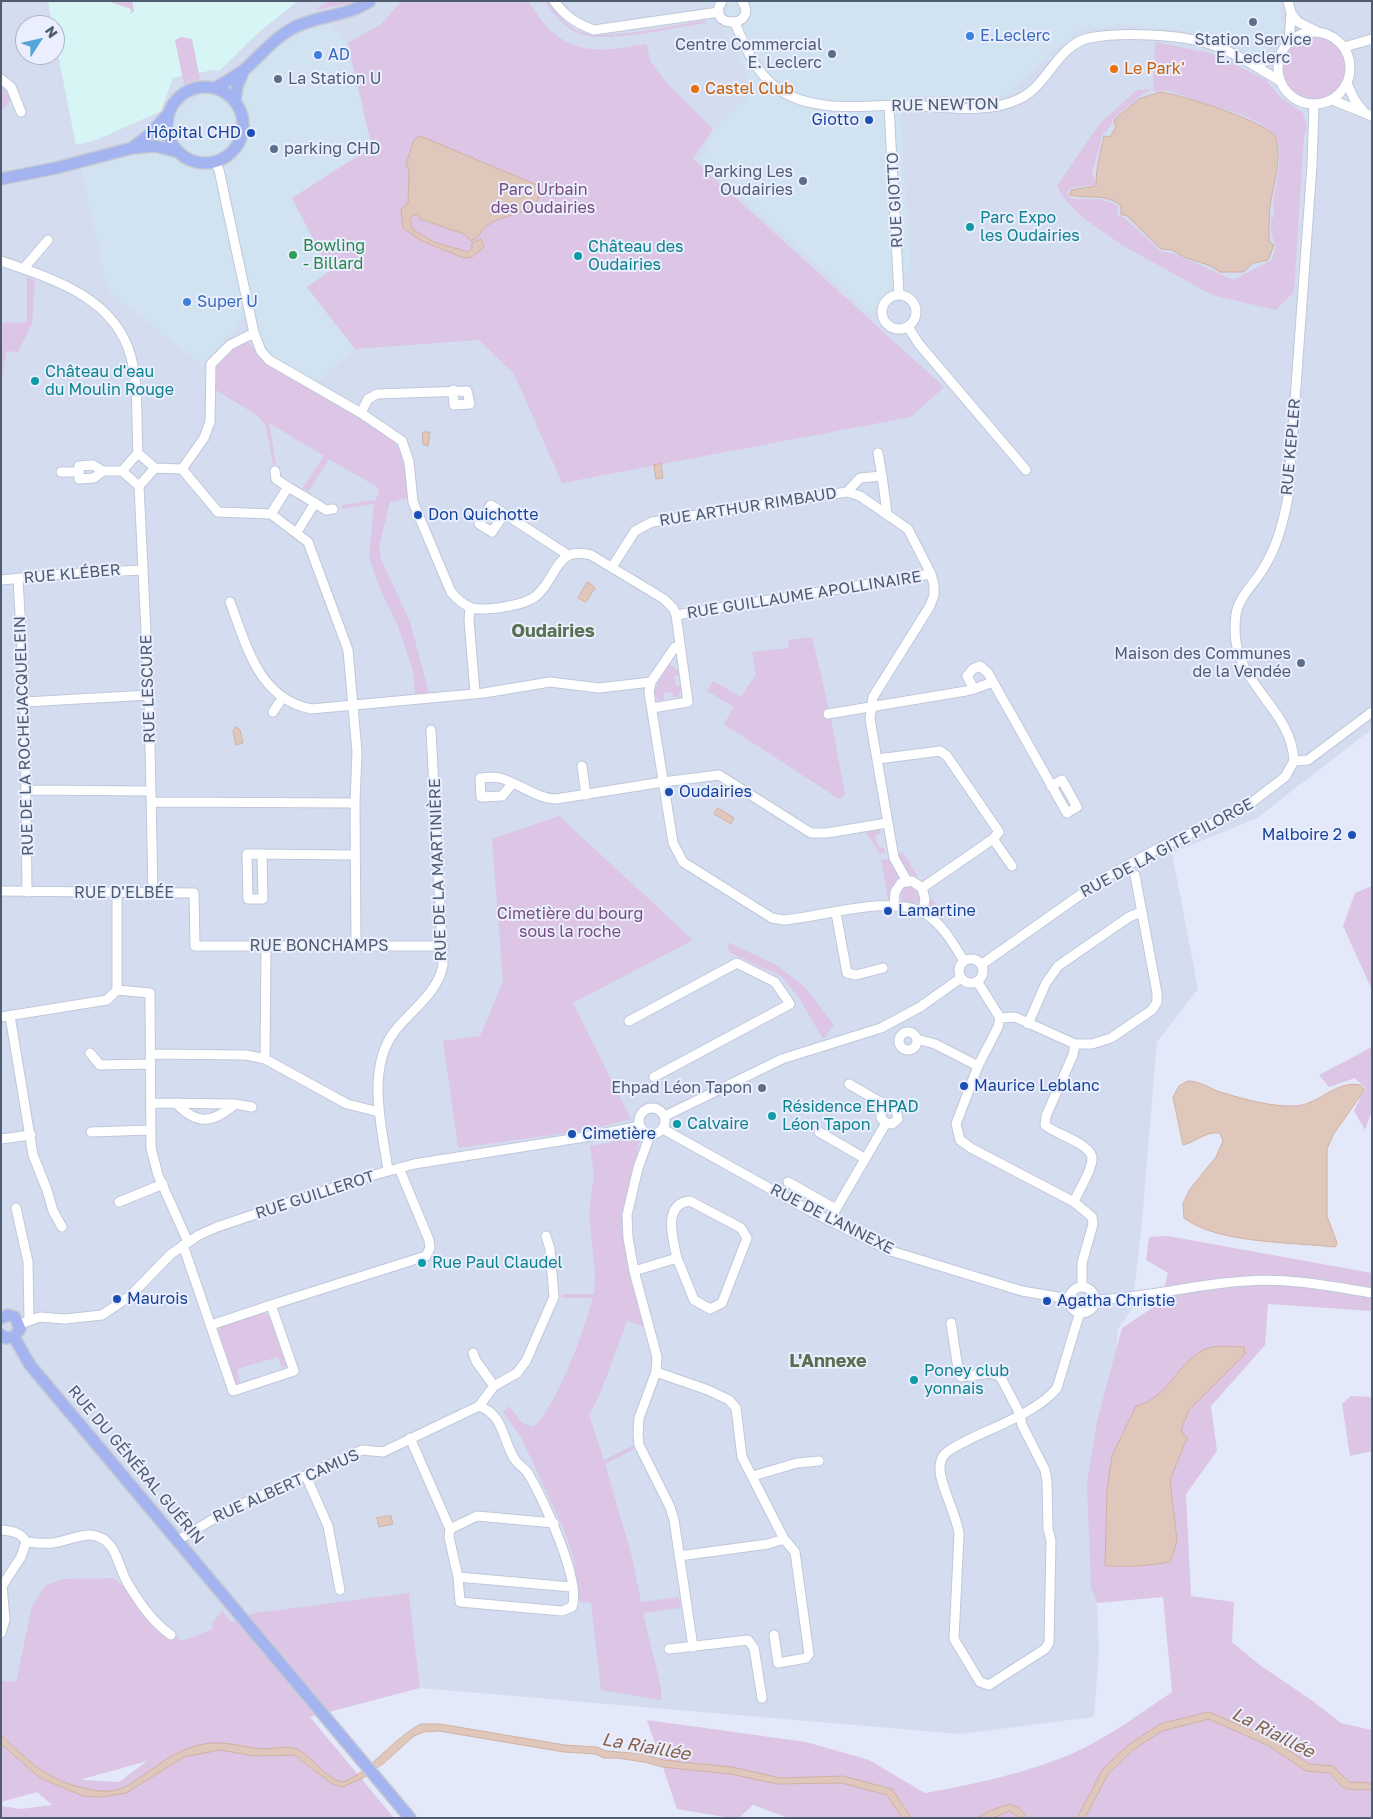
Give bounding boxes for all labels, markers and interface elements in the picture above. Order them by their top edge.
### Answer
north arrow [15,15,65,65]
marker: Station Service E. Leclerc [1247,16,1259,28]
text: N [42,22,62,41]
place label: E.Leclerc [980,26,1051,46]
marker: E.Leclerc [964,30,976,42]
place label: Station Service E. Leclerc [1195,30,1311,68]
place label: Centre Commercial E. Leclerc [675,35,822,73]
place label: AD [328,45,350,65]
marker: Centre Commercial E. Leclerc [826,48,838,60]
marker: AD [312,49,324,61]
place label: Le Park' [1124,59,1185,79]
marker: Le Park' [1108,63,1120,75]
place label: La Station U [288,69,381,89]
marker: La Station U [272,73,284,85]
place label: Castel Club [705,79,794,99]
marker: Castel Club [689,83,701,95]
street label: RUE NEWTON [891,94,999,116]
place label: Giotto [812,110,859,130]
marker: Giotto [863,114,875,126]
place label: Hôpital CHD [146,123,241,143]
marker: Hôpital CHD [245,127,257,139]
place label: parking CHD [284,139,380,159]
marker: parking CHD [268,143,280,155]
street label: RUE GIOTTO [883,152,907,248]
place label: Parking Les Oudairies [704,162,793,200]
marker: Parking Les Oudairies [797,175,809,187]
park label: Parc Urbain des Oudairies [491,180,595,218]
place label: Parc Expo les Oudairies [980,208,1080,246]
marker: Parc Expo les Oudairies [964,221,976,233]
place label: Bowling - Billard [303,236,365,274]
place label: Château des Oudairies [588,237,684,275]
marker: Bowling - Billard [287,249,299,261]
marker: Château des Oudairies [572,250,584,262]
place label: Super U [197,292,258,312]
marker: Super U [181,296,193,308]
place label: Château d'eau du Moulin Rouge [45,362,174,400]
marker: Château d'eau du Moulin Rouge [29,375,41,387]
street label: RUE KEPLER [1277,398,1305,496]
street label: RUE ARTHUR RIMBAUD [658,483,838,531]
place label: Don Quichotte [428,505,539,525]
marker: Don Quichotte [412,509,424,521]
street label: RUE KLÉBER [23,560,121,588]
street label: RUE GUILLAUME APOLLINAIRE [685,567,923,623]
street label: RUE DE LA ROCHEJACQUELEIN [10,616,38,856]
district label: Oudairies [511,620,595,642]
street label: RUE LESCURE [137,634,159,744]
place label: Maison des Communes de la Vendée [1114,644,1291,682]
marker: Maison des Communes de la Vendée [1295,657,1307,669]
street label: RUE DE LA MARTINIÈRE [425,778,451,962]
place label: Oudairies [679,782,752,802]
marker: Oudairies [663,786,675,798]
street label: RUE DE LA GITE PILORGE [1077,794,1257,902]
place label: Malboire 2 [1262,825,1342,845]
marker: Malboire 2 [1346,829,1358,841]
street label: RUE D'ELBÉE [74,883,174,903]
place label: Lamartine [898,901,976,921]
park label: Cimetière du bourg sous la roche [497,904,643,942]
marker: Lamartine [882,905,894,917]
street label: RUE BONCHAMPS [249,936,389,956]
place label: Maurice Leblanc [974,1076,1100,1096]
place label: Ehpad Léon Tapon [611,1078,752,1098]
marker: Maurice Leblanc [958,1080,970,1092]
marker: Ehpad Léon Tapon [756,1082,768,1094]
place label: Résidence EHPAD Léon Tapon [782,1097,919,1135]
marker: Résidence EHPAD Léon Tapon [766,1110,778,1122]
place label: Calvaire [687,1114,749,1134]
marker: Calvaire [671,1118,683,1130]
place label: Cimetière [582,1124,656,1144]
marker: Cimetière [566,1128,578,1140]
street label: RUE GUILLEROT [253,1167,377,1223]
street label: RUE DE L'ANNEXE [767,1180,897,1258]
place label: Rue Paul Claudel [432,1253,563,1273]
marker: Rue Paul Claudel [416,1257,428,1269]
place label: Maurois [127,1289,188,1309]
place label: Agatha Christie [1057,1291,1175,1311]
marker: Maurois [111,1293,123,1305]
marker: Agatha Christie [1041,1295,1053,1307]
district label: L'Annexe [789,1350,867,1372]
place label: Poney club yonnais [924,1361,1009,1399]
marker: Poney club yonnais [908,1374,920,1386]
street label: RUE DU GÉNÉRAL GUÉRIN [64,1382,208,1548]
street label: RUE ALBERT CAMUS [210,1445,362,1527]
water label: La Riaillée [1228,1703,1318,1763]
water label: La Riaillée [600,1729,692,1765]

